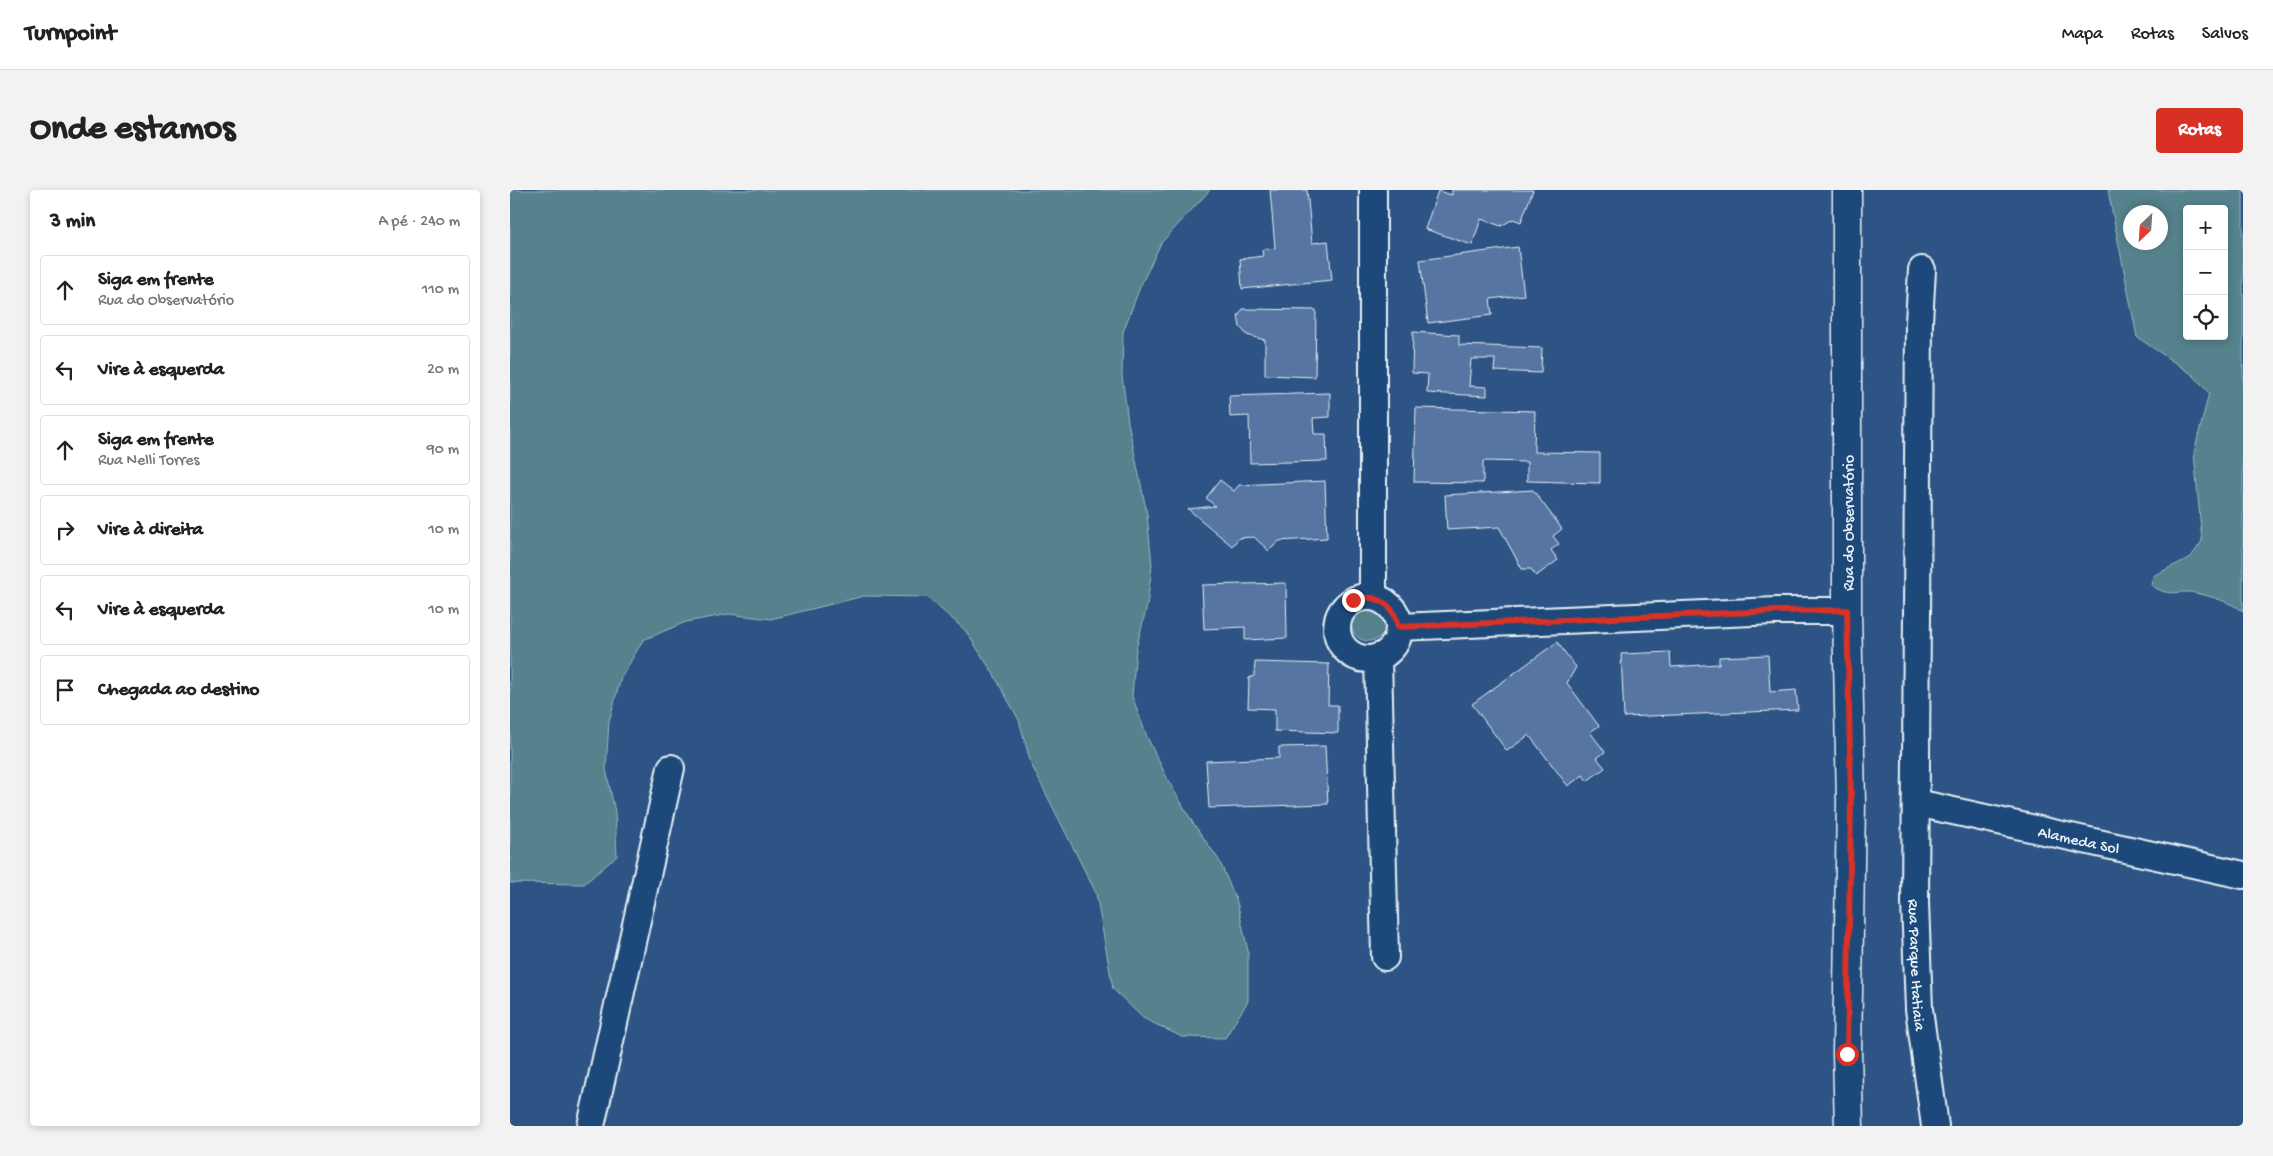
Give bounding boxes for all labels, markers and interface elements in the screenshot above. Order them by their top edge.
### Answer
text: Turnpoint [25,20,116,49]
text: Mapa [2062,24,2103,45]
text: Rotas [2131,24,2174,45]
text: Salvos [2202,24,2248,45]
button: Rotas [2156,108,2243,153]
text: Onde estamos [30,110,235,151]
north arrow [2123,205,2168,250]
map controls [2183,205,2228,340]
button: + [2183,205,2228,250]
text: 3 min [50,210,95,235]
text: A pé · 240 m [378,213,460,232]
button: − [2183,250,2228,295]
text: Siga em frente [98,269,214,292]
icon: ahead [51,276,79,304]
text: 110 m [422,281,459,300]
text: Rua do Observatório [98,292,234,311]
button: locate [2183,295,2228,340]
icon: left [51,356,79,384]
text: Vire à esquerda [98,359,224,382]
text: 20 m [427,361,459,380]
text: Siga em frente [98,429,214,452]
icon: ahead [51,436,79,464]
text: 90 m [427,441,459,460]
text: Rua Nelli Torres [98,452,200,471]
street label: Rua do Observatório [1841,455,1860,591]
icon: right [51,516,79,544]
text: Vire à direita [98,519,203,542]
text: 10 m [428,521,459,540]
route end [1342,589,1365,612]
icon: left [51,596,79,624]
text: Vire à esquerda [98,599,224,622]
text: 10 m [428,601,459,620]
icon: arrive [51,676,79,704]
text: Chegada ao destino [98,679,259,702]
street label: Alameda Sol [2036,824,2121,860]
street label: Rua Parque Itatiaia [1902,899,1928,1033]
route start [1836,1043,1859,1066]

